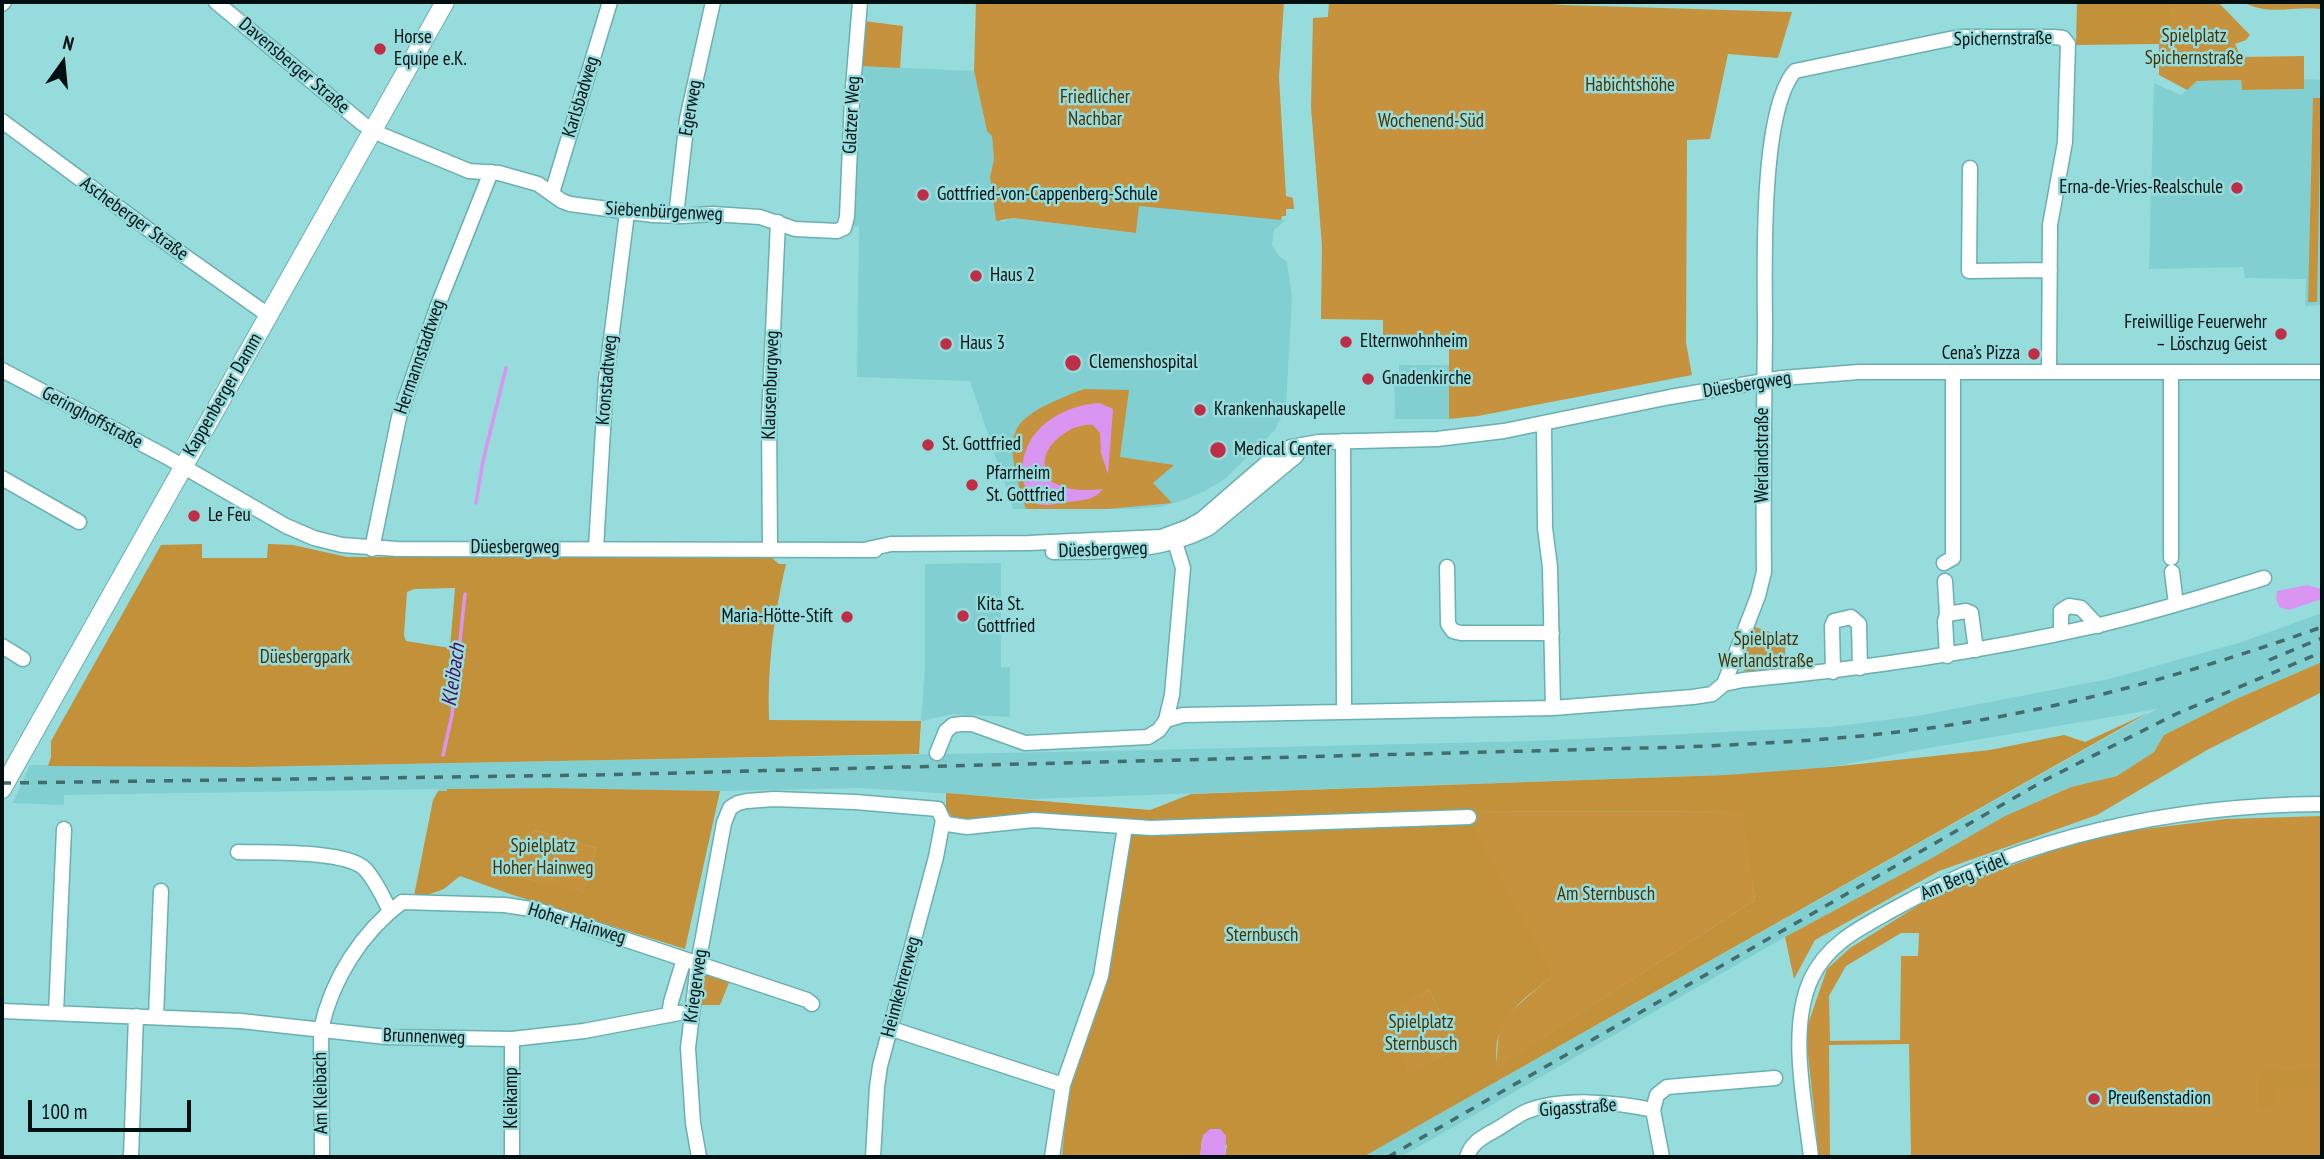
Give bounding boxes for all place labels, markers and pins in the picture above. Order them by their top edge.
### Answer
place label: Horse Equipe e.K. [394,27,467,71]
marker: Horse Equipe e.K. [372,41,388,57]
place label: Erna-de-Vries-Realschule [2059,177,2223,199]
marker: Erna-de-Vries-Realschule [2229,180,2245,196]
place label: Gottfried-von-Cappenberg-Schule [937,184,1158,206]
marker: Gottfried-von-Cappenberg-Schule [915,187,931,203]
place label: Haus 2 [990,265,1035,287]
marker: Haus 2 [968,268,984,284]
place label: Freiwillige Feuerwehr – Löschzug Geist [2124,312,2267,356]
marker: Freiwillige Feuerwehr – Löschzug Geist [2273,326,2289,342]
place label: Elternwohnheim [1360,331,1468,353]
place label: Haus 3 [960,333,1005,355]
marker: Elternwohnheim [1338,334,1354,350]
marker: Haus 3 [938,336,954,352]
place label: Cena’s Pizza [1942,343,2020,365]
marker: Cena’s Pizza [2026,346,2042,362]
place label: Clemenshospital [1089,352,1198,374]
marker: Clemenshospital [1063,353,1083,373]
place label: Gnadenkirche [1382,368,1471,390]
marker: Gnadenkirche [1360,371,1376,387]
place label: Krankenhauskapelle [1214,399,1346,421]
marker: Krankenhauskapelle [1192,402,1208,418]
place label: St. Gottfried [942,434,1021,456]
marker: St. Gottfried [920,437,936,453]
place label: Medical Center [1234,439,1332,461]
marker: Medical Center [1208,440,1228,460]
place label: Pfarrheim St. Gottfried [986,463,1065,507]
marker: Pfarrheim St. Gottfried [964,477,980,493]
place label: Le Feu [208,505,251,527]
marker: Le Feu [186,508,202,524]
place label: Kita St. Gottfried [977,594,1035,638]
place label: Maria-Hötte-Stift [721,606,833,628]
marker: Kita St. Gottfried [955,608,971,624]
marker: Maria-Hötte-Stift [839,609,855,625]
place label: Preußenstadion [2108,1088,2211,1110]
marker: Preußenstadion [2086,1091,2102,1107]

